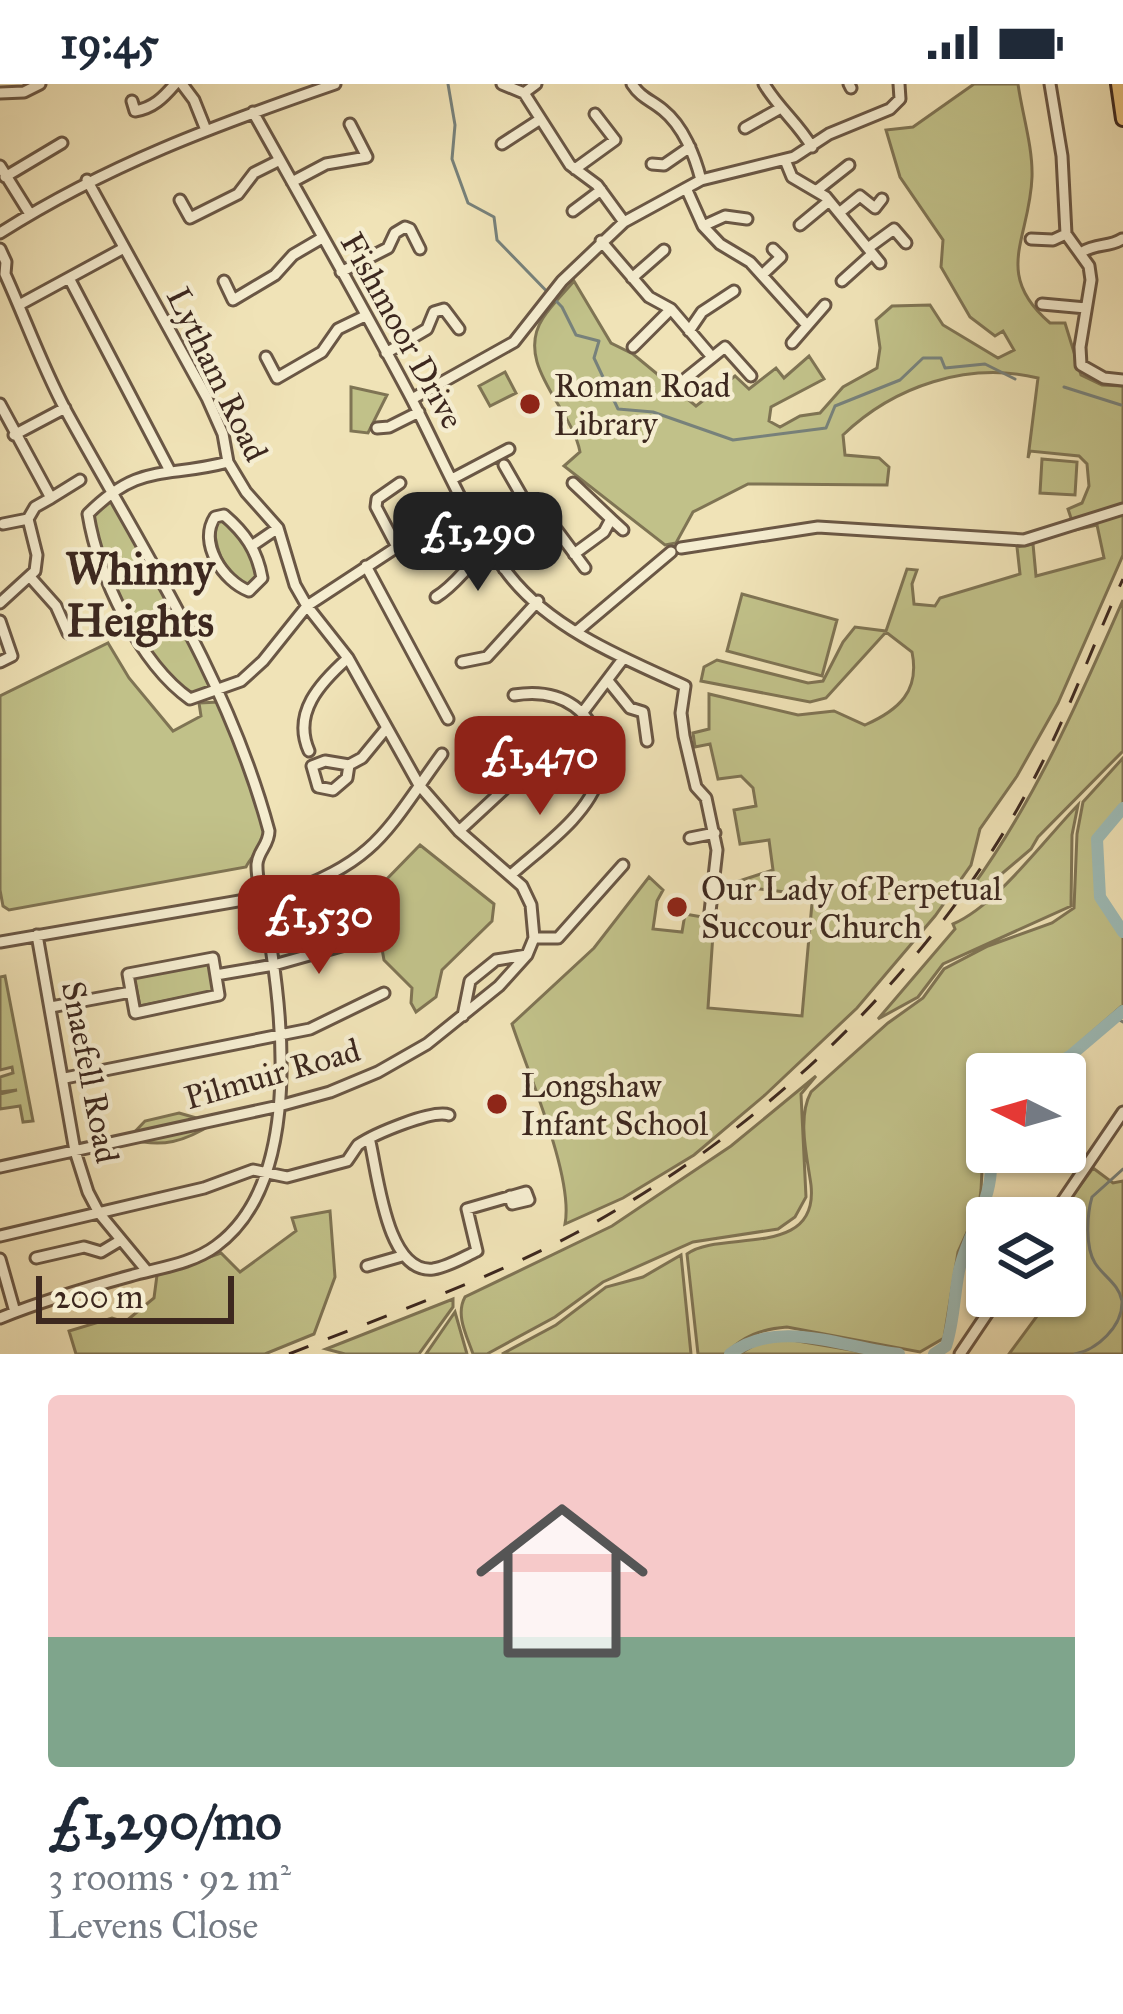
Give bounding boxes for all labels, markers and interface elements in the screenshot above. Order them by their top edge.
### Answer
text: 19:45 [60,15,159,70]
street label: Fishmoor Drive [332,225,472,436]
street label: Lytham Road [158,281,277,468]
place label: Roman Road Library [554,366,731,444]
marker: Roman Road Library [517,391,543,417]
pin: £1,290 [380,492,576,594]
text: £1,290 [420,507,536,555]
district label: Whinny Heights [65,541,217,648]
pin: £1,470 [442,716,638,818]
text: £1,470 [482,731,598,779]
place label: Our Lady of Perpetual Succour Church [701,869,1002,947]
pin: £1,530 [221,875,417,977]
text: £1,530 [265,890,373,938]
marker: Our Lady of Perpetual Succour Church [664,894,690,920]
street label: Snaefell Road [53,978,127,1167]
street label: Pilmuir Road [180,1030,365,1118]
north arrow [966,1053,1086,1173]
map controls [966,1053,1086,1317]
place label: Longshaw Infant School [521,1066,708,1144]
marker: Longshaw Infant School [484,1091,510,1117]
button: layers [966,1197,1086,1317]
scale bar [36,1270,234,1323]
text: 200 m [54,1277,144,1317]
icon: home [454,1473,670,1689]
text: £1,290/mo [48,1791,281,1853]
text: 3 rooms · 92 m² [48,1853,291,1901]
text: Levens Close [48,1901,258,1949]

